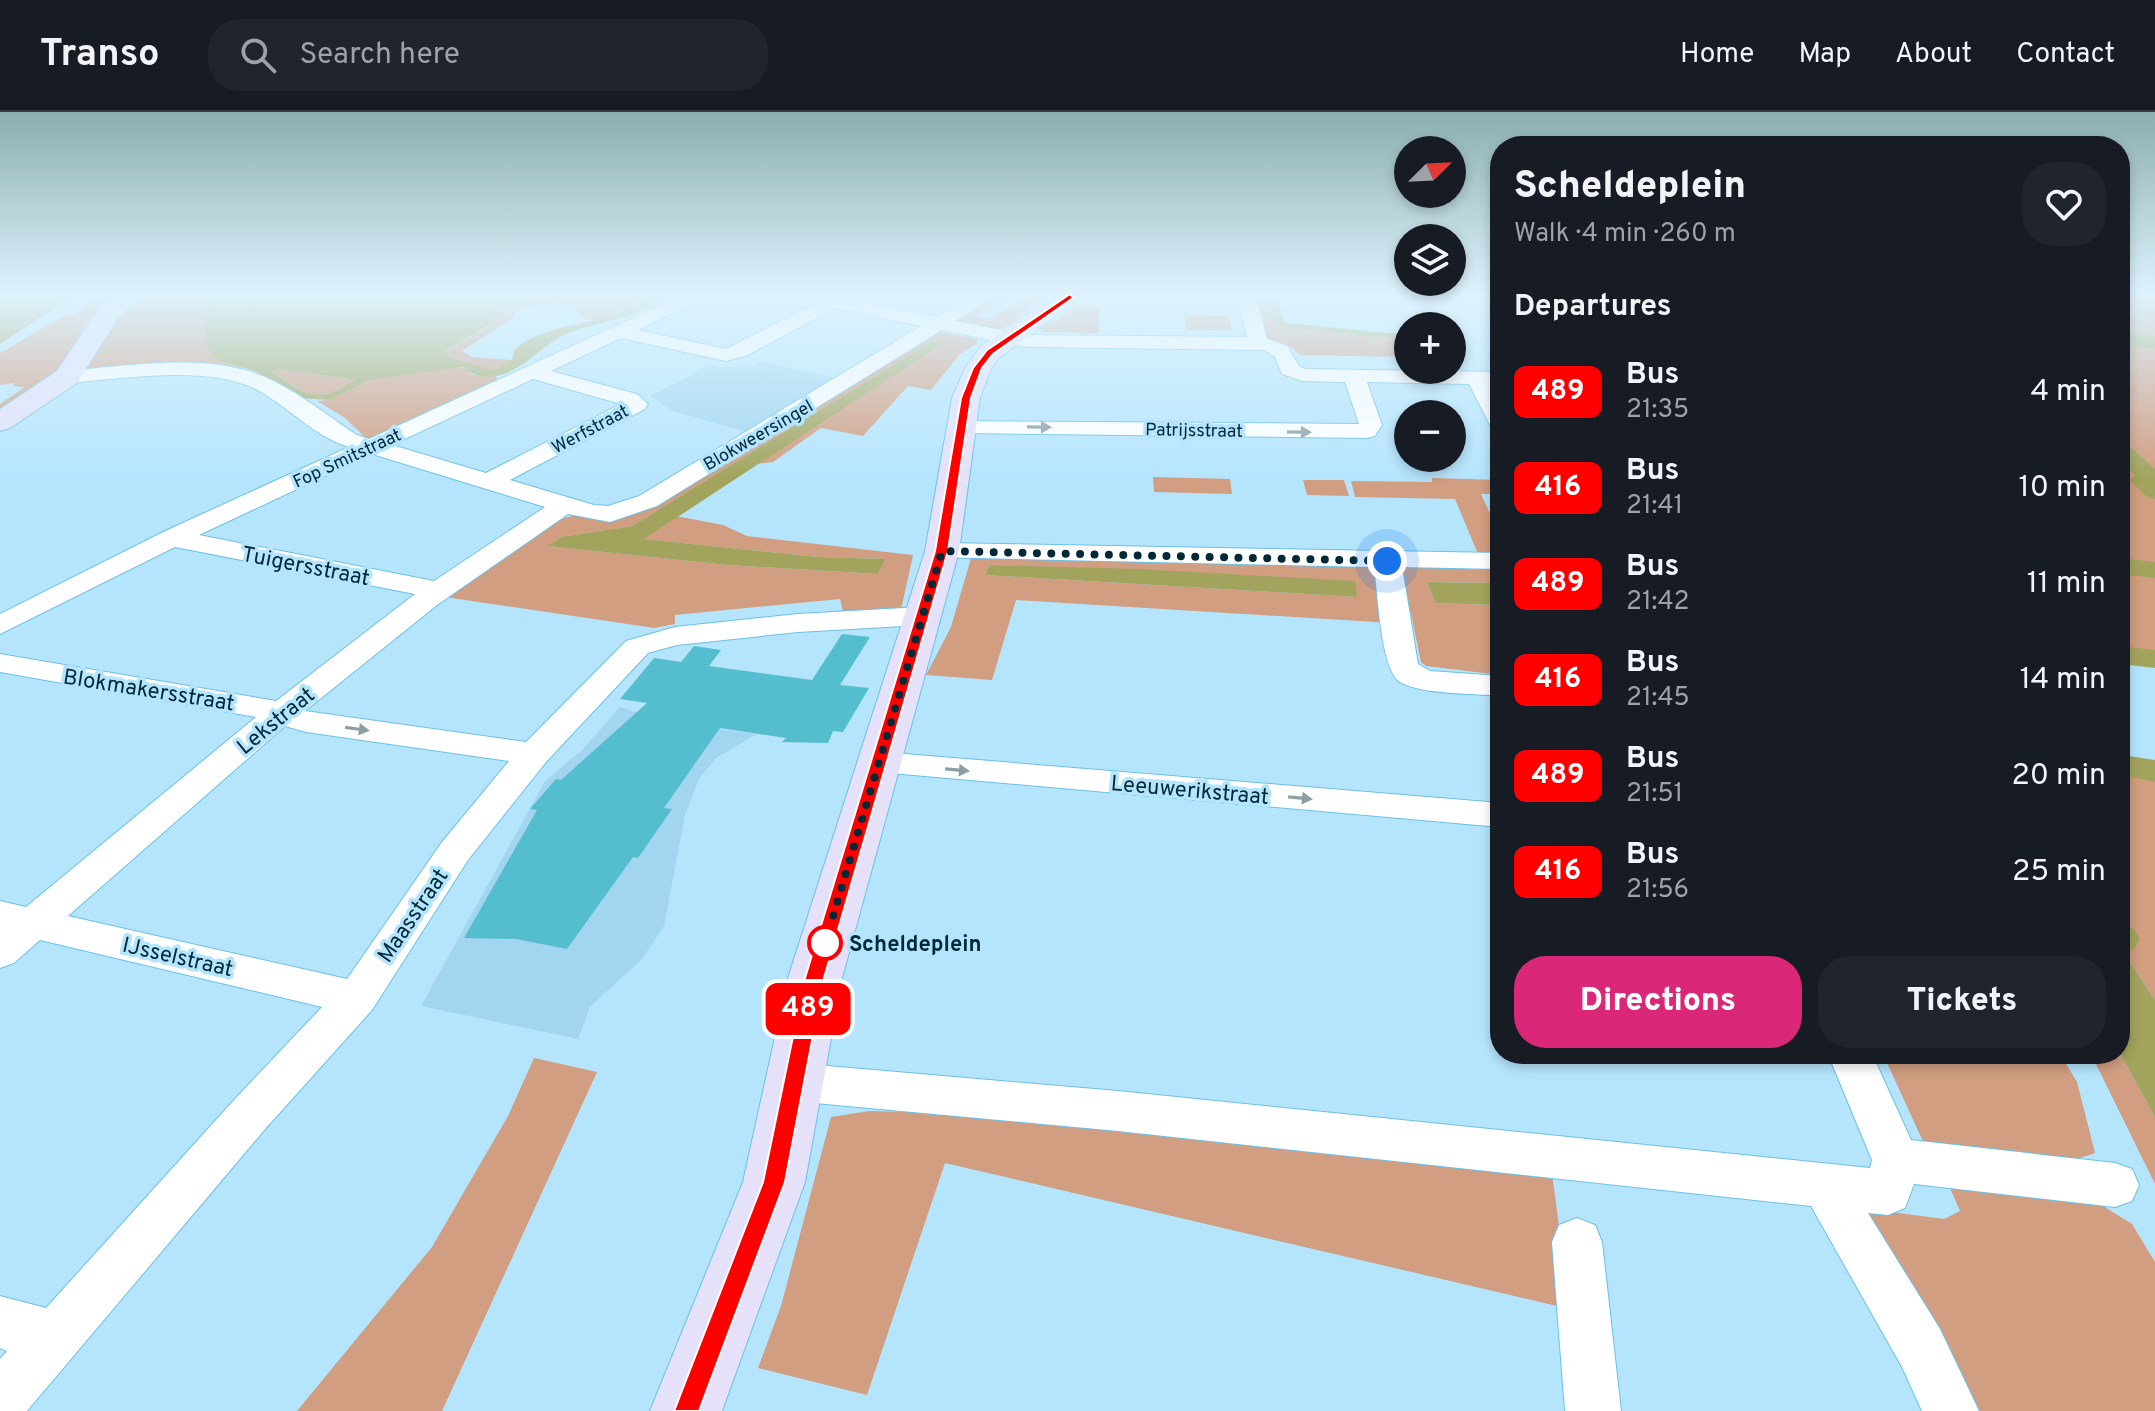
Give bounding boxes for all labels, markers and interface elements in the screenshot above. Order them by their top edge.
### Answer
search box [208,19,768,91]
text: Transo [40,31,160,80]
icon: search [236,33,280,77]
text: Search here [300,37,460,74]
text: Home [1680,37,1754,73]
text: Map [1798,37,1851,73]
text: About [1895,37,1972,73]
text: Contact [2016,37,2115,73]
north arrow [1394,136,1466,208]
map controls [1394,136,1466,472]
button: heart [2022,162,2106,246]
text: Scheldeplein [1514,163,1746,212]
text: Walk · 4 min · 260 m [1514,218,1736,251]
button: layers [1394,224,1466,296]
text: Departures [1514,289,1672,326]
button: + [1394,312,1466,384]
text: Bus [1626,357,1679,394]
text: 489 [1532,374,1584,410]
text: 4 min [2030,374,2106,411]
text: 21:35 [1626,394,1689,427]
street label: Blokweersingel [700,396,818,477]
street label: Werfstraat [548,400,633,460]
button: − [1394,400,1466,472]
street label: Patrijsstraat [1145,419,1243,444]
one-way arrow [1027,421,1052,433]
street label: Fop Smitstraat [290,424,405,494]
one-way arrow [1287,425,1312,438]
text: Bus [1626,453,1679,490]
text: 416 [1535,470,1581,506]
text: 10 min [2019,470,2106,507]
text: 21:41 [1626,490,1683,523]
your location [1367,541,1407,581]
street label: Tuigersstraat [239,542,372,593]
text: Bus [1626,549,1679,586]
text: 489 [1532,566,1584,602]
text: 11 min [2027,566,2106,603]
text: 21:42 [1626,586,1690,619]
text: Bus [1626,645,1679,682]
text: 416 [1535,662,1581,698]
text: 14 min [2020,662,2106,699]
street label: Blokmakersstraat [61,665,236,718]
street label: Lekstraat [232,682,321,761]
text: 21:45 [1626,682,1690,715]
one-way arrow [345,723,370,736]
text: Bus [1626,741,1679,778]
text: 489 [1532,758,1584,794]
text: 20 min [2011,758,2106,795]
one-way arrow [945,763,970,776]
street label: Leeuwerikstraat [1110,771,1270,812]
text: 21:51 [1626,778,1683,811]
one-way arrow [1288,792,1313,805]
text: Bus [1626,837,1679,874]
text: 416 [1535,854,1581,890]
text: 25 min [2012,854,2106,891]
street label: Maasstraat [373,864,455,969]
text: 21:56 [1626,874,1689,907]
marker: Scheldeplein [808,926,842,960]
place label: Scheldeplein [849,932,981,959]
street label: IJsselstraat [119,933,235,984]
button: Directions [1514,956,1802,1048]
button: Tickets [1818,956,2106,1048]
line badge: 489 [762,983,854,1035]
text: 489 [782,991,834,1027]

